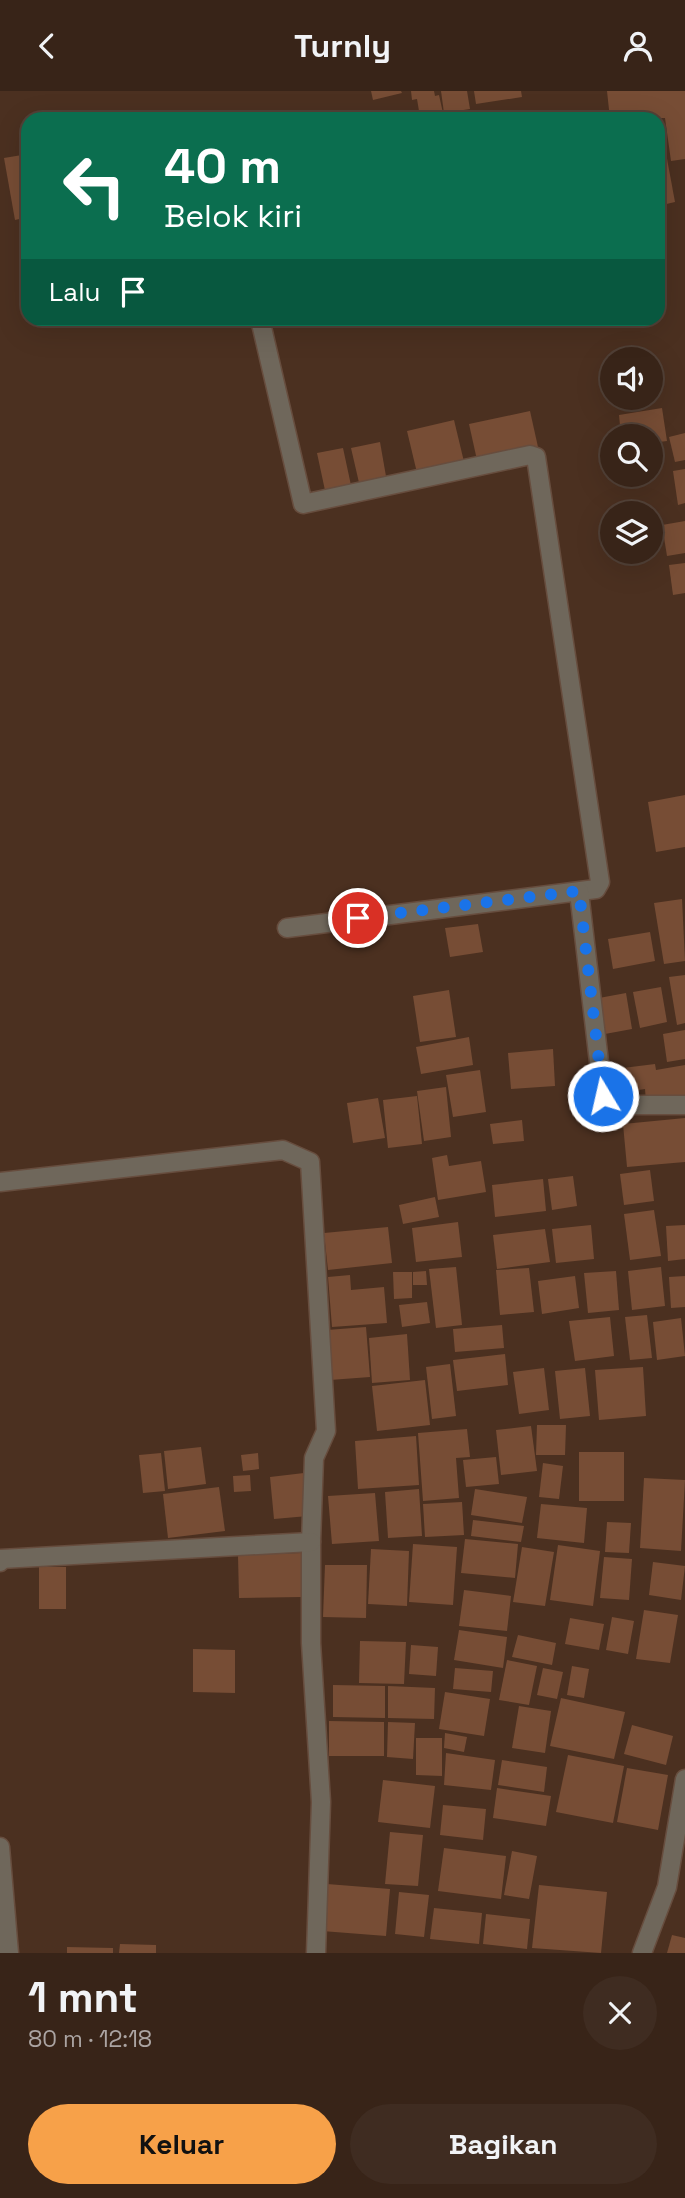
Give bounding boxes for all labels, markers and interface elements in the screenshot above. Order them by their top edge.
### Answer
text: Turnly [294,26,391,66]
icon: back [28,27,66,65]
icon: person [619,27,657,65]
text: 40 m [164,135,281,197]
icon: left [49,140,140,231]
text: Belok kiri [164,196,302,236]
icon: arrive [114,273,152,311]
text: Lalu [49,275,100,309]
map controls [600,347,663,564]
button: sound [600,347,663,410]
button: search [600,424,663,487]
button: layers [600,501,663,564]
pin [328,888,388,948]
icon: arrive [339,899,377,937]
position arrow [566,1059,640,1133]
text: 1 mnt [28,1971,138,2024]
button: close [583,1976,657,2050]
text: 80 m · 12:18 [28,2024,152,2054]
button: Keluar [28,2104,336,2184]
button: Bagikan [350,2104,657,2184]

